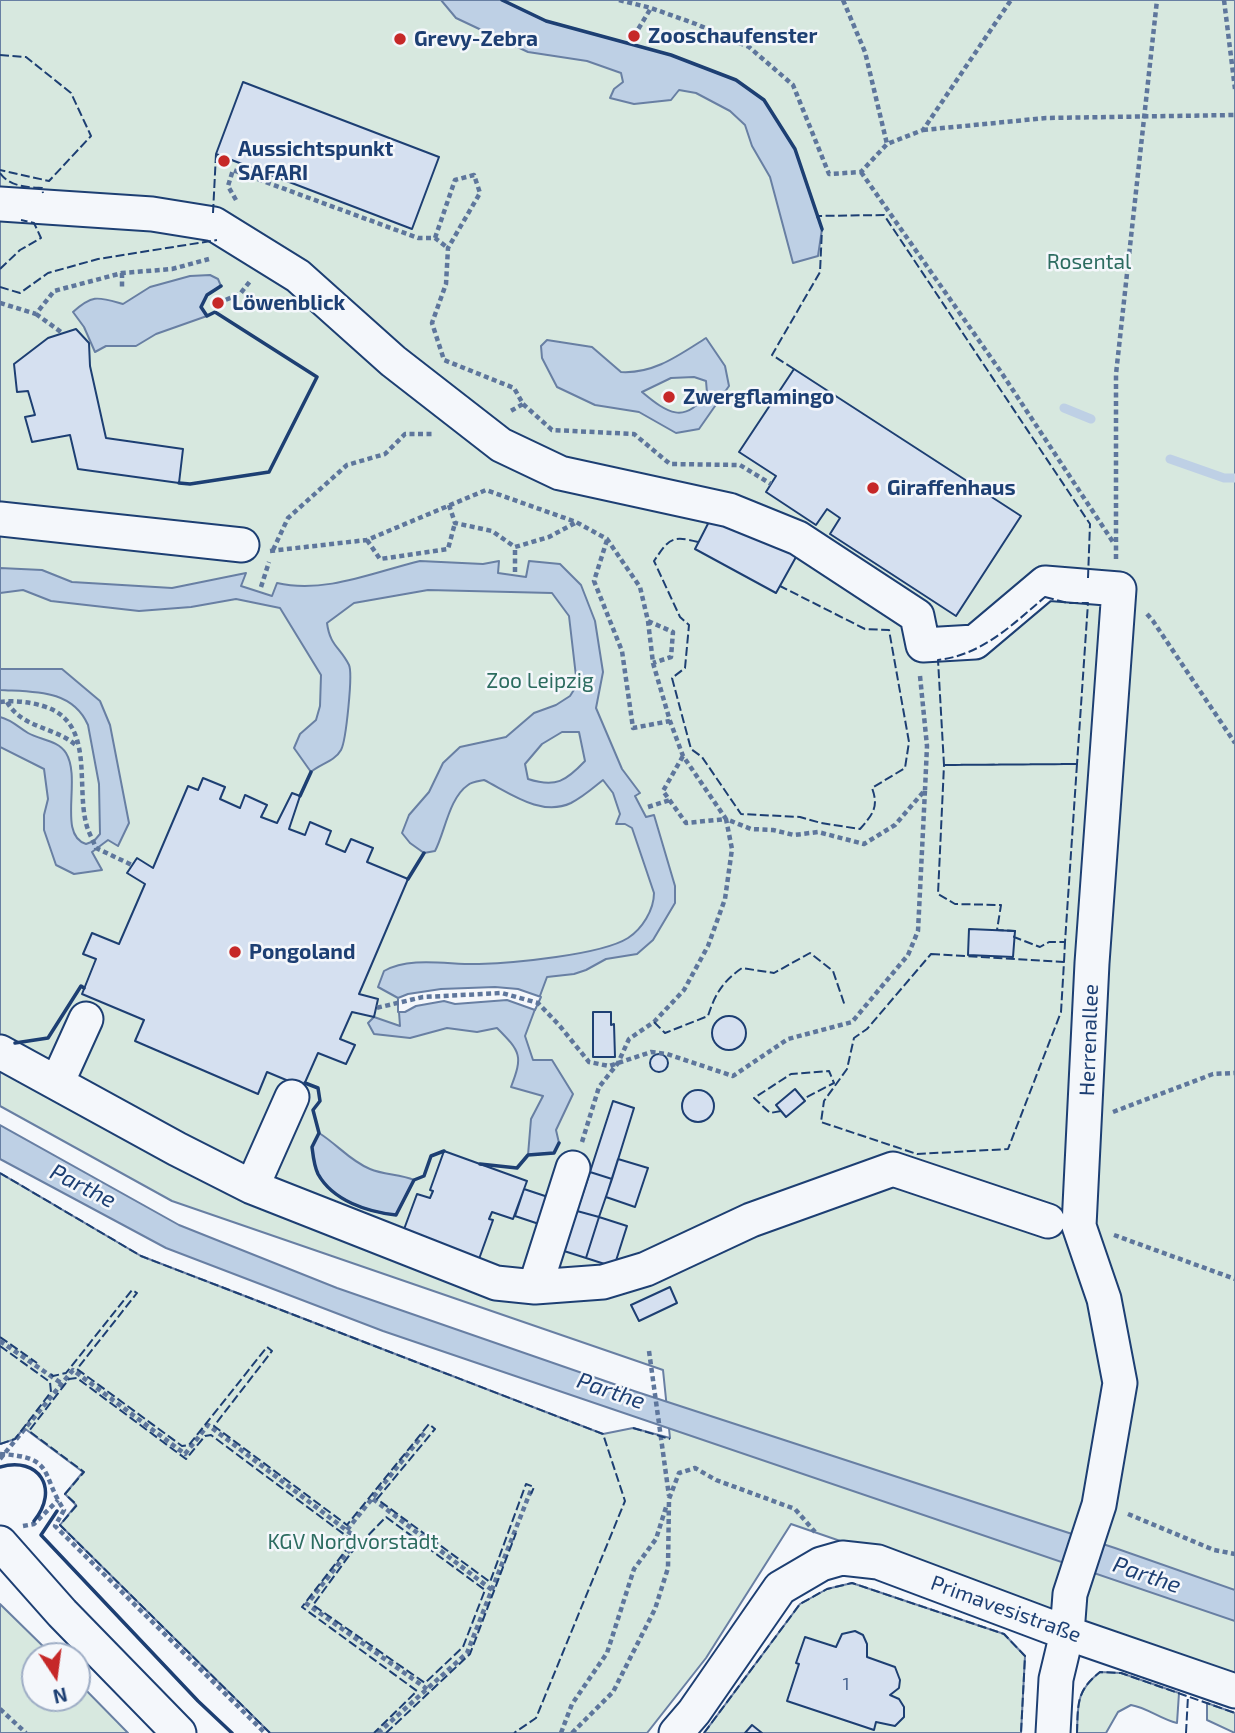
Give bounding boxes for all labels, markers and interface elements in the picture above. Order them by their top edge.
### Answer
place label: Zooschaufenster [648,23,817,49]
place label: Grevy-Zebra [414,26,538,52]
marker: Zooschaufenster [626,28,642,44]
marker: Grevy-Zebra [392,31,408,47]
place label: Aussichtspunkt SAFARI [238,136,393,186]
marker: Aussichtspunkt SAFARI [216,153,232,169]
park label: Rosental [1047,249,1131,275]
place label: Löwenblick [232,290,345,316]
marker: Löwenblick [210,295,226,311]
place label: Zwergflamingo [683,384,834,410]
marker: Zwergflamingo [661,389,677,405]
place label: Giraffenhaus [887,475,1016,501]
marker: Giraffenhaus [865,480,881,496]
park label: Zoo Leipzig [486,668,594,694]
place label: Pongoland [249,939,355,965]
marker: Pongoland [227,944,243,960]
street label: Herrenallee [1074,984,1104,1096]
water label: Parthe [45,1158,121,1214]
water label: Parthe [573,1367,649,1415]
park label: KGV Nordvorstadt [267,1529,439,1555]
water label: Parthe [1109,1551,1185,1599]
street label: Primavesistraße [927,1570,1085,1648]
north arrow [21,1642,91,1712]
house number: 1 [842,1673,850,1695]
text: N [51,1683,70,1709]

